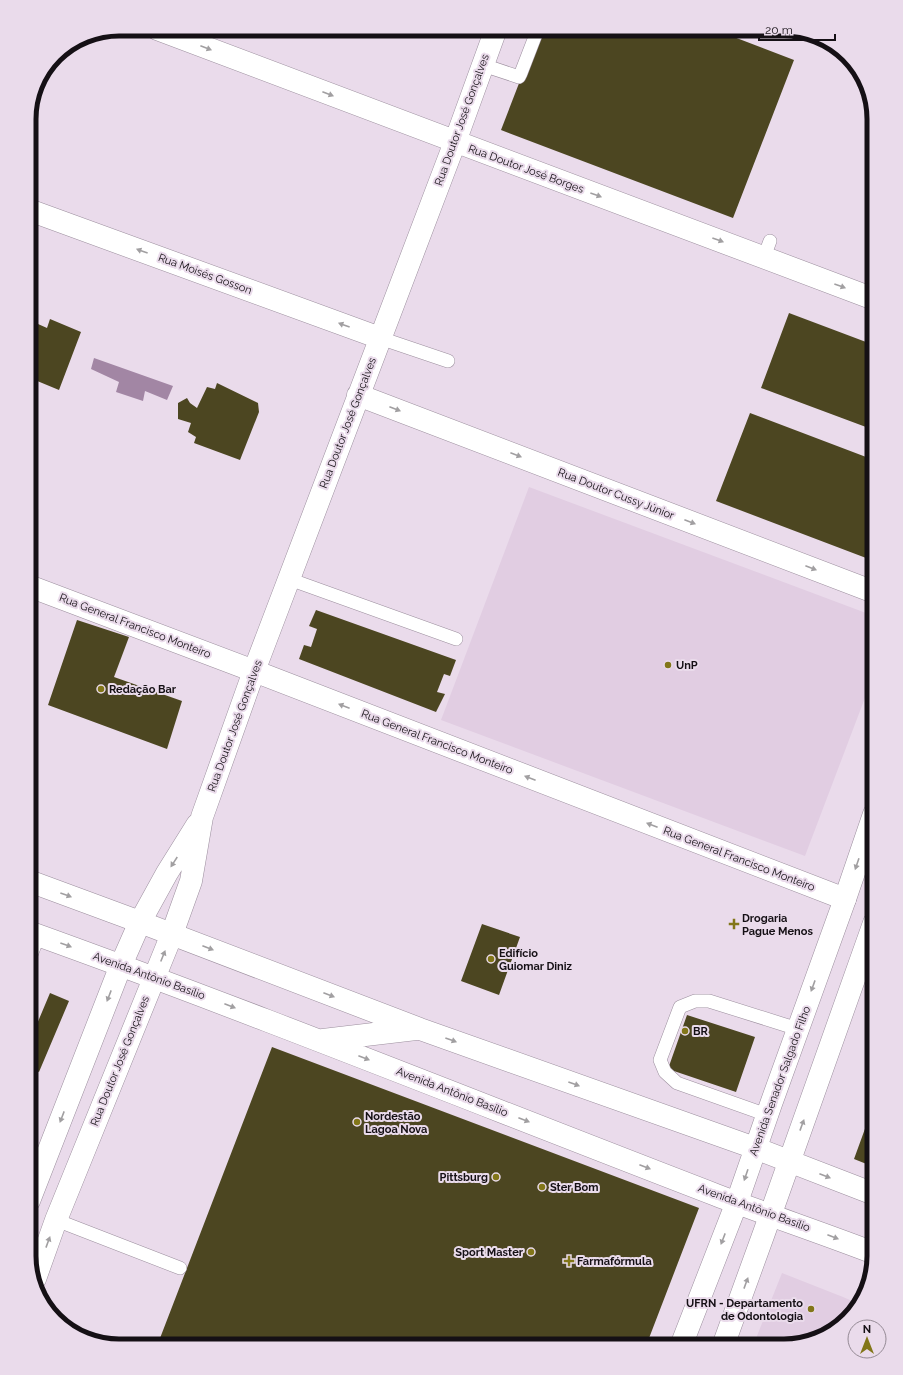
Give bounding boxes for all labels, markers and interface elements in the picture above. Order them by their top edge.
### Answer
scale bar [759,16,835,42]
text: 20 m [765,23,793,37]
one-way arrow [201,45,213,51]
street label: Rua Doutor José Gonçalves [432,52,492,188]
one-way arrow [322,91,334,97]
street label: Rua Doutor José Borges [466,142,586,196]
one-way arrow [591,192,603,198]
one-way arrow [712,238,724,244]
one-way arrow [136,248,148,254]
street label: Rua Moisés Gosson [156,251,254,297]
one-way arrow [834,283,846,289]
one-way arrow [337,321,349,327]
street label: Rua Doutor José Gonçalves [317,356,379,490]
one-way arrow [389,406,401,412]
one-way arrow [511,453,523,459]
street label: Rua Doutor Cussy Júnior [556,466,676,522]
one-way arrow [684,519,696,525]
one-way arrow [806,566,818,572]
street label: Rua General Francisco Monteiro [57,591,213,661]
street label: Rua Doutor José Gonçalves [205,658,265,794]
place label: UnP [676,659,698,672]
marker: UnP [663,660,673,670]
place label: Redação Bar [109,683,177,696]
marker: Redação Bar [96,684,106,694]
one-way arrow [337,702,349,708]
street label: Rua General Francisco Monteiro [359,707,515,777]
one-way arrow [524,774,536,780]
one-way arrow [645,821,657,827]
street label: Rua General Francisco Monteiro [661,824,817,894]
one-way arrow [170,856,177,868]
one-way arrow [854,858,860,870]
one-way arrow [60,892,72,898]
place label: Drogaria Pague Menos [742,912,813,938]
marker: Drogaria Pague Menos [729,919,739,929]
one-way arrow [60,943,72,949]
one-way arrow [203,946,215,952]
place label: Edifício Guiomar Diniz [499,947,573,973]
one-way arrow [160,949,166,961]
street label: Avenida Antônio Basílio [91,950,207,1003]
marker: Edifício Guiomar Diniz [486,954,496,964]
one-way arrow [810,981,816,993]
one-way arrow [106,991,112,1002]
one-way arrow [324,992,336,998]
street label: Rua Doutor José Gonçalves [88,994,152,1128]
one-way arrow [224,1003,236,1009]
street label: Avenida Senador Salgado Filho [747,1004,813,1158]
place label: BR [693,1025,708,1038]
marker: BR [680,1026,690,1036]
one-way arrow [446,1038,458,1044]
one-way arrow [359,1055,371,1061]
street label: Avenida Antônio Basílio [394,1065,510,1119]
one-way arrow [568,1081,580,1087]
place label: Nordestão Lagoa Nova [365,1110,427,1136]
one-way arrow [58,1112,64,1124]
marker: Nordestão Lagoa Nova [352,1117,362,1127]
one-way arrow [519,1118,531,1124]
one-way arrow [799,1119,805,1131]
one-way arrow [640,1165,652,1171]
one-way arrow [743,1170,749,1182]
place label: Pittsburg [440,1171,488,1184]
marker: Pittsburg [491,1172,501,1182]
one-way arrow [820,1173,832,1179]
place label: Ster Bom [550,1181,598,1194]
marker: Ster Bom [537,1182,547,1192]
street label: Avenida Antônio Basílio [696,1182,812,1235]
one-way arrow [719,1233,725,1245]
one-way arrow [828,1235,840,1241]
one-way arrow [46,1236,52,1248]
place label: Sport Master [455,1246,524,1259]
marker: Sport Master [526,1247,536,1257]
place label: Farmafórmula [577,1255,652,1268]
marker: Farmafórmula [564,1256,574,1266]
one-way arrow [743,1277,749,1289]
place label: UFRN - Departamento de Odontologia [686,1297,803,1323]
marker: UFRN - Departamento de Odontologia [806,1304,816,1314]
north arrow [847,1319,887,1359]
text: N [863,1323,871,1336]

